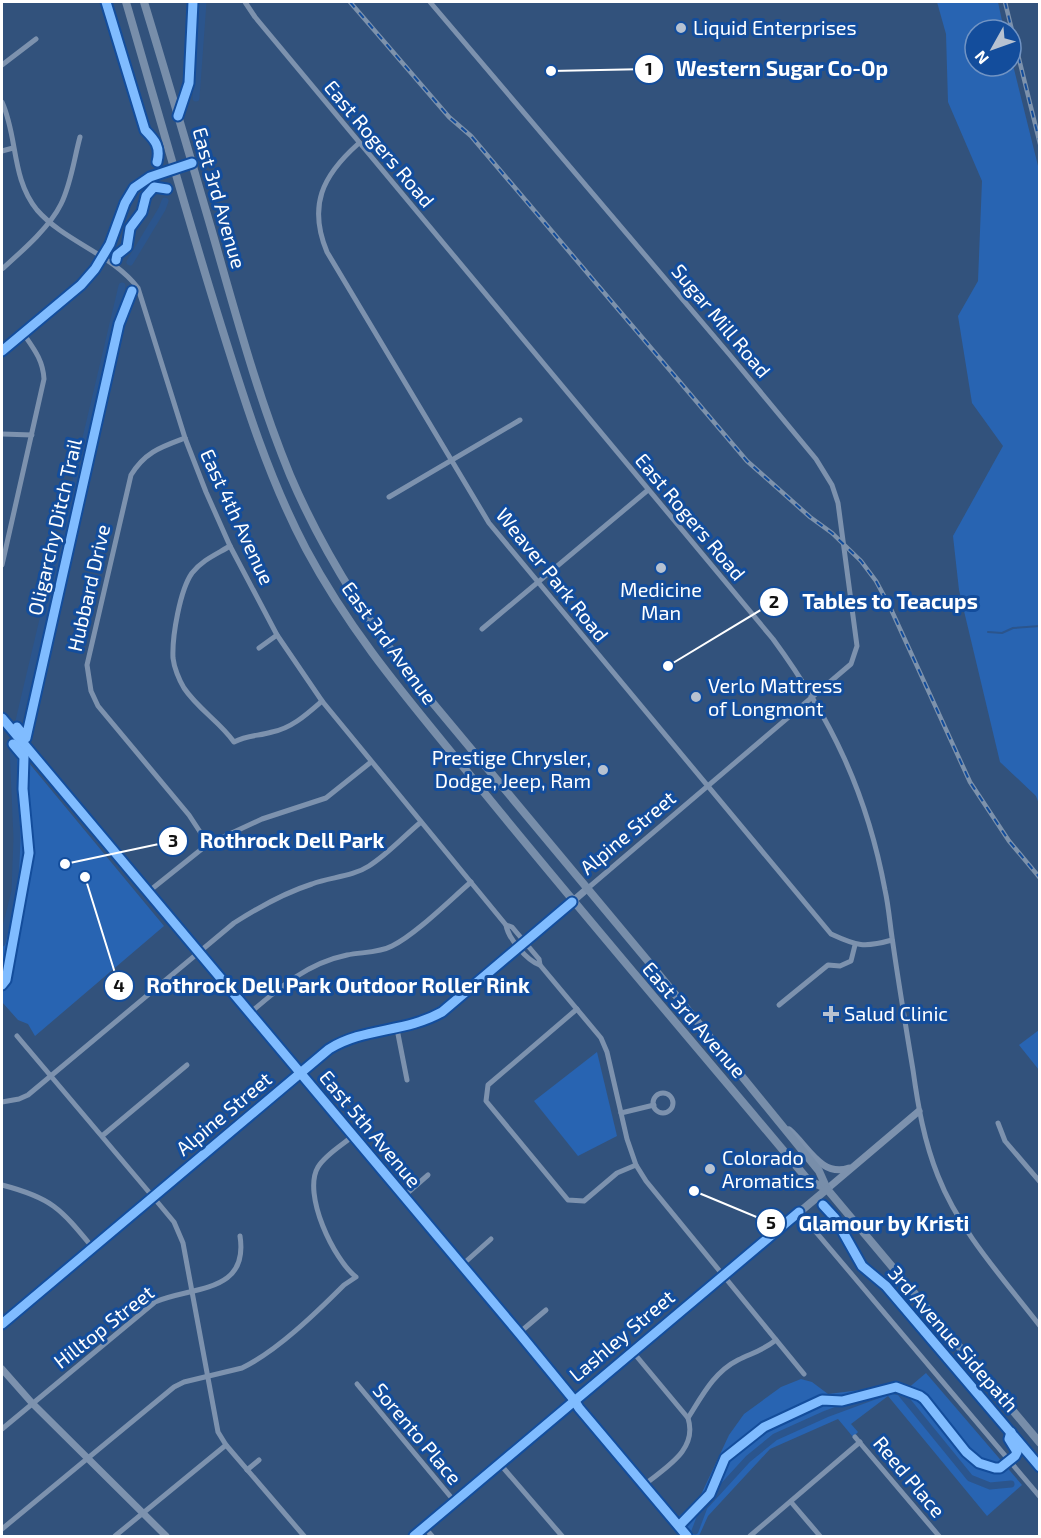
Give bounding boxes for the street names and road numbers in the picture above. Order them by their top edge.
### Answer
street label: East Rogers Road [320,75,440,212]
street label: East 3rd Avenue [188,124,252,271]
street label: Sugar Mill Road [667,259,776,382]
street label: Oligarchy Ditch Trail [22,436,86,618]
street label: East 4th Avenue [196,445,280,588]
street label: East Rogers Road [631,448,751,585]
street label: Weaver Park Road [492,503,614,646]
street label: Hubbard Drive [62,522,114,654]
street label: East 3rd Avenue [337,576,442,708]
street label: Alpine Street [575,785,680,879]
street label: East 3rd Avenue [638,956,752,1082]
street label: East 5th Avenue [315,1065,427,1192]
street label: Alpine Street [171,1066,276,1160]
street label: 3rd Avenue Sidepath [884,1260,1024,1416]
street label: Hilltop Street [48,1279,159,1373]
street label: Lashley Street [564,1284,679,1386]
street label: Sorento Place [368,1378,467,1489]
street label: Reed Place [869,1431,951,1522]

